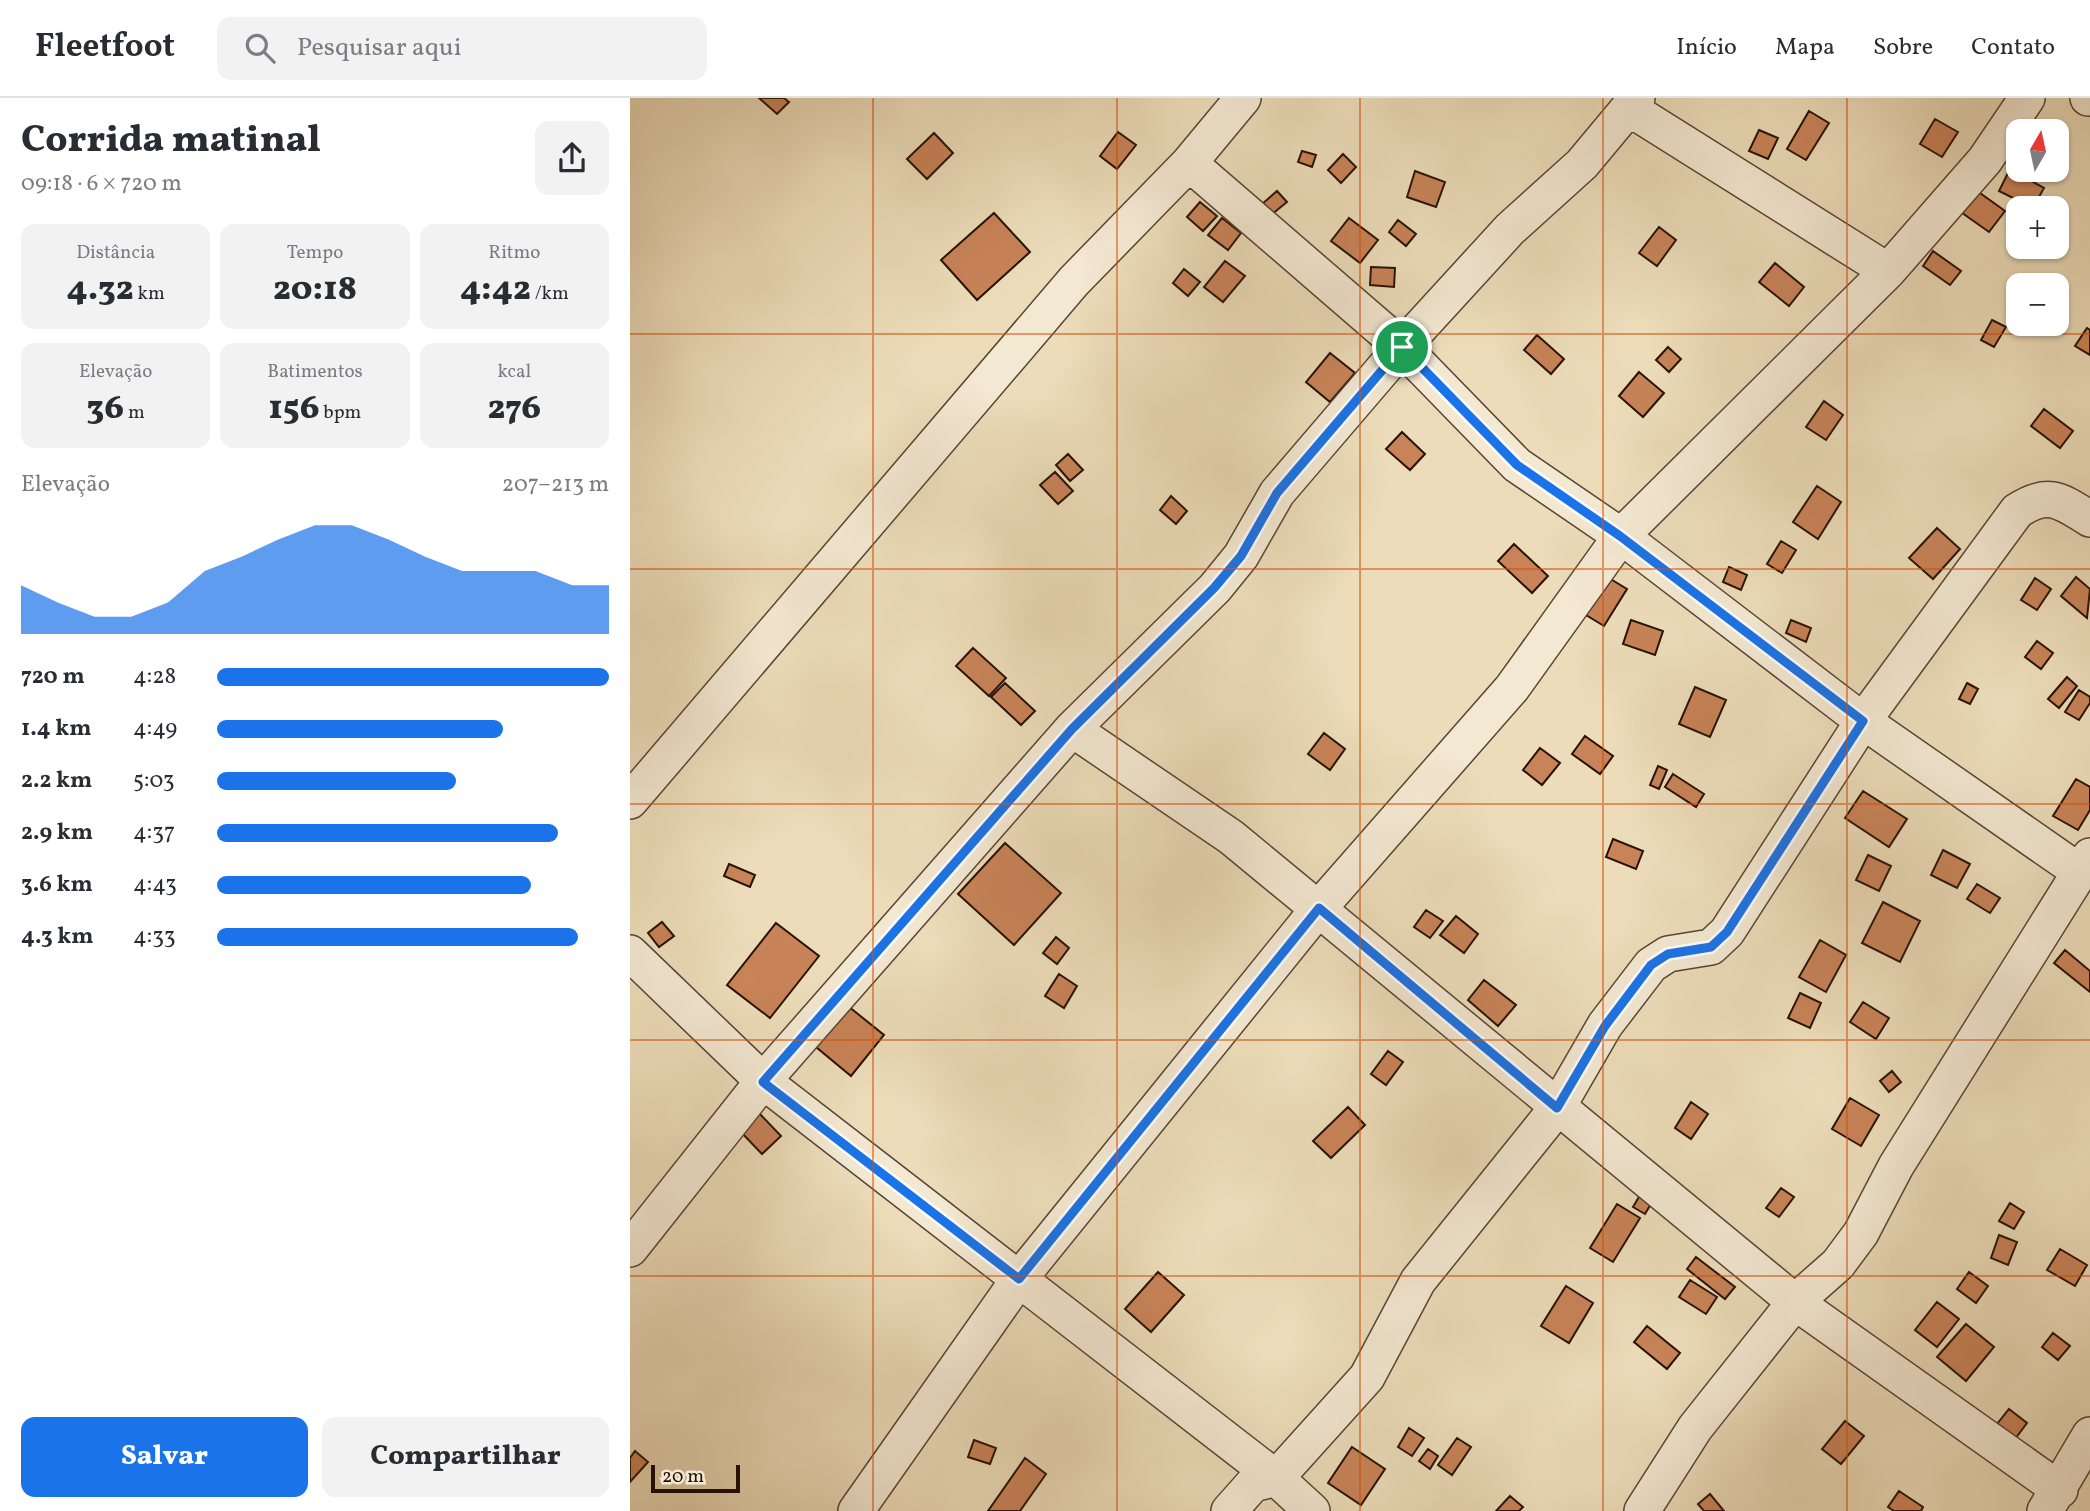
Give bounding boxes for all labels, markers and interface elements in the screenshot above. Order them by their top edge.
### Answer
search box [217,17,707,80]
text: Fleetfoot [35,25,175,71]
icon: search [241,29,279,67]
text: Pesquisar aqui [297,30,461,66]
text: Início [1676,31,1737,65]
text: Mapa [1775,31,1835,65]
text: Sobre [1873,31,1933,65]
text: Contato [1971,31,2055,65]
text: Corrida matinal [21,115,321,168]
north arrow [2006,119,2068,182]
map controls [2006,119,2069,336]
button: share [535,121,609,195]
text: 09:18 · 6 × 720 m [21,168,182,200]
button: + [2006,196,2069,259]
text: Distância [76,240,155,266]
text: Tempo [287,240,343,266]
text: Ritmo [488,240,540,266]
text: 4.32 [67,266,134,314]
text: 20:18 [273,266,357,314]
text: 4:42 [460,266,531,314]
button: − [2006,273,2069,336]
text: km [134,281,165,307]
text: /km [531,281,569,307]
pin [1372,317,1432,377]
icon: arrive [1383,328,1421,366]
text: Elevação [79,359,152,385]
text: Batimentos [267,359,363,385]
text: kcal [497,359,531,385]
text: 36 [87,385,124,433]
text: 156 [269,385,320,433]
text: 276 [487,385,541,433]
text: m [124,400,145,426]
text: bpm [320,400,361,426]
text: Elevação [21,469,110,501]
text: 207–213 m [502,469,609,501]
text: 720 m [21,661,85,693]
text: 4:28 [133,661,176,693]
text: 1.4 km [21,713,92,745]
text: 4:49 [133,713,177,745]
text: 2.2 km [21,765,92,797]
text: 5:03 [133,765,175,797]
text: 2.9 km [21,817,93,849]
text: 4:37 [133,817,175,849]
text: 3.6 km [21,869,93,901]
text: 4:43 [133,869,177,901]
text: 4.3 km [21,921,94,953]
text: 4:33 [133,921,176,953]
button: Salvar [21,1417,308,1497]
button: Compartilhar [322,1417,609,1497]
scale bar [651,1462,740,1494]
text: 20 m [662,1464,704,1490]

